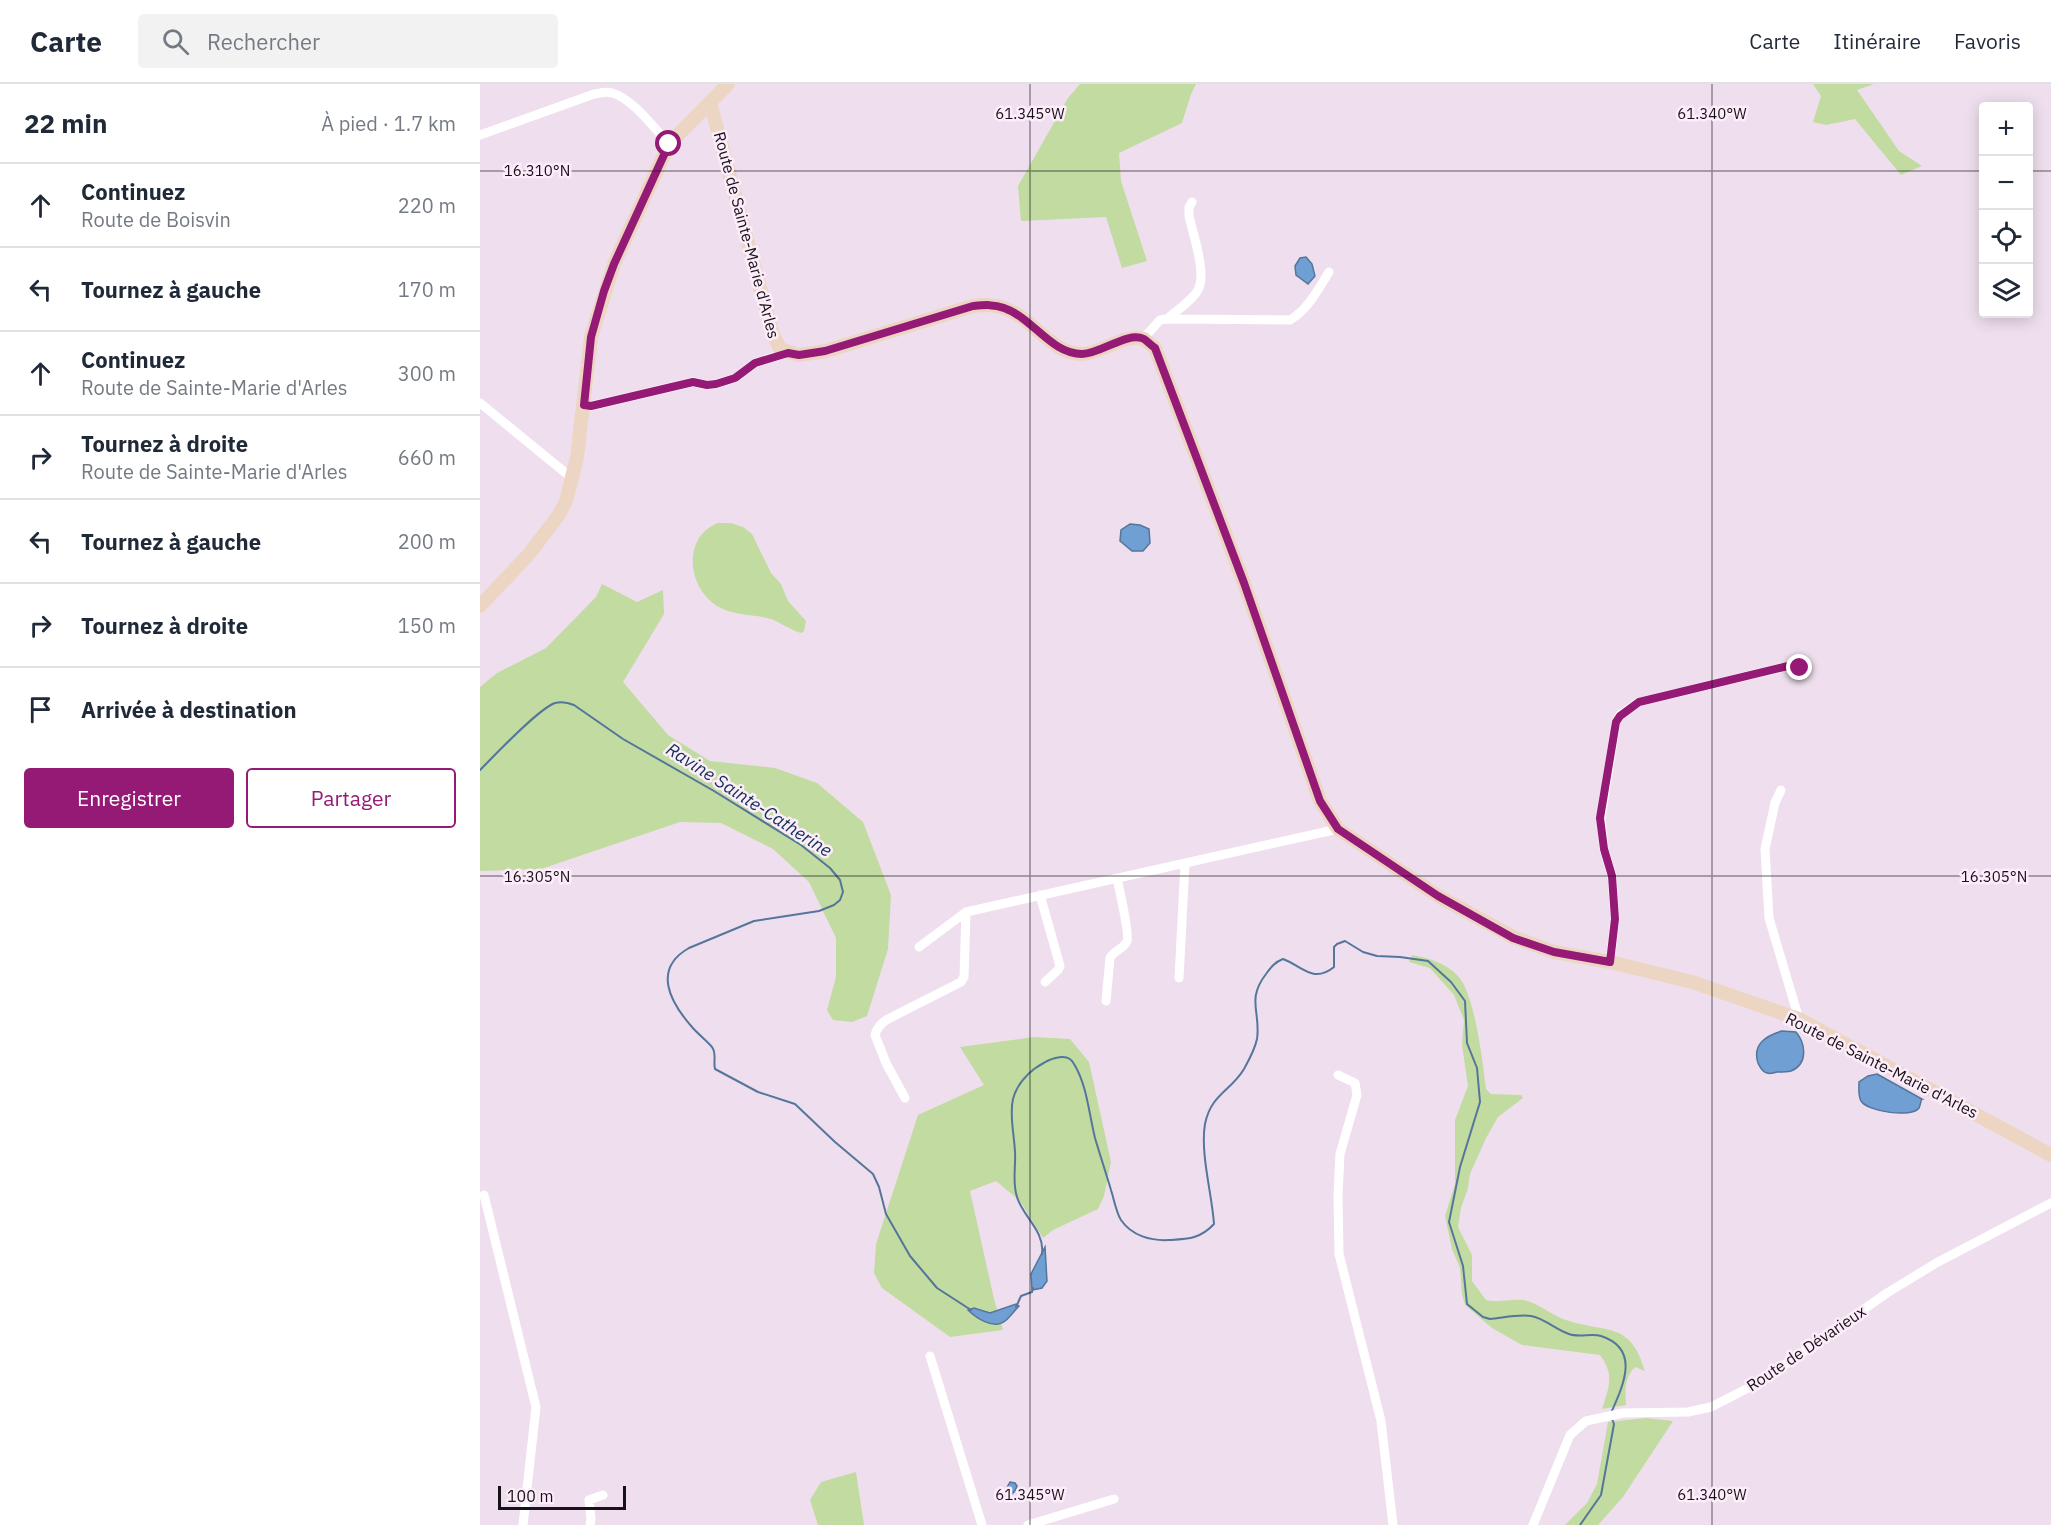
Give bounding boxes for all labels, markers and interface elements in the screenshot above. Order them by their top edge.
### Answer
search box [138,14,558,68]
text: Carte [30,23,102,60]
icon: search [159,25,192,58]
text: Rechercher [207,27,320,56]
text: Carte [1749,27,1800,55]
text: Itinéraire [1833,27,1921,55]
text: Favoris [1954,27,2021,55]
map controls [1979,102,2033,318]
button: + [1979,102,2033,156]
text: 61.345°W [995,104,1065,123]
text: 61.340°W [1677,104,1747,123]
text: 22 min [24,106,108,140]
text: À pied · 1.7 km [321,110,456,137]
street label: Route de Sainte-Marie d'Arles [710,129,784,341]
route start [655,130,681,156]
button: − [1979,156,2033,210]
text: 16.310°N [504,161,570,180]
text: Continuez [81,177,185,206]
icon: ahead [24,189,57,222]
text: 220 m [398,192,456,219]
text: Route de Boisvin [81,206,231,233]
button: locate [1979,210,2033,264]
button: layers [1979,264,2033,318]
icon: left [24,273,57,306]
text: Tournez à gauche [81,275,261,304]
text: 170 m [398,276,456,303]
text: Continuez [81,345,185,374]
icon: ahead [24,357,57,390]
text: 300 m [398,360,456,387]
text: Route de Sainte-Marie d'Arles [81,374,347,401]
text: Tournez à droite [81,429,248,458]
icon: right [24,441,57,474]
text: 660 m [398,444,456,471]
text: Route de Sainte-Marie d'Arles [81,458,347,485]
icon: left [24,525,57,558]
text: Tournez à gauche [81,527,261,556]
text: 200 m [398,528,456,555]
icon: right [24,609,57,642]
text: Tournez à droite [81,611,248,640]
text: 150 m [398,612,456,639]
route end [1786,654,1812,680]
icon: arrive [24,693,57,726]
text: Arrivée à destination [81,695,297,724]
water label: Ravine Sainte-Catherine [662,737,837,862]
button: Enregistrer [24,768,234,828]
button: Partager [246,768,456,828]
text: 16.305°N [504,867,570,886]
text: 16.305°N [1961,867,2027,886]
street label: Route de Sainte-Marie d'Arles [1782,1008,1982,1122]
street label: Route de Dévarieux [1743,1301,1869,1395]
scale bar [498,1483,626,1510]
text: 61.345°W [995,1485,1065,1504]
text: 61.340°W [1677,1485,1747,1504]
text: 100 m [507,1486,554,1506]

